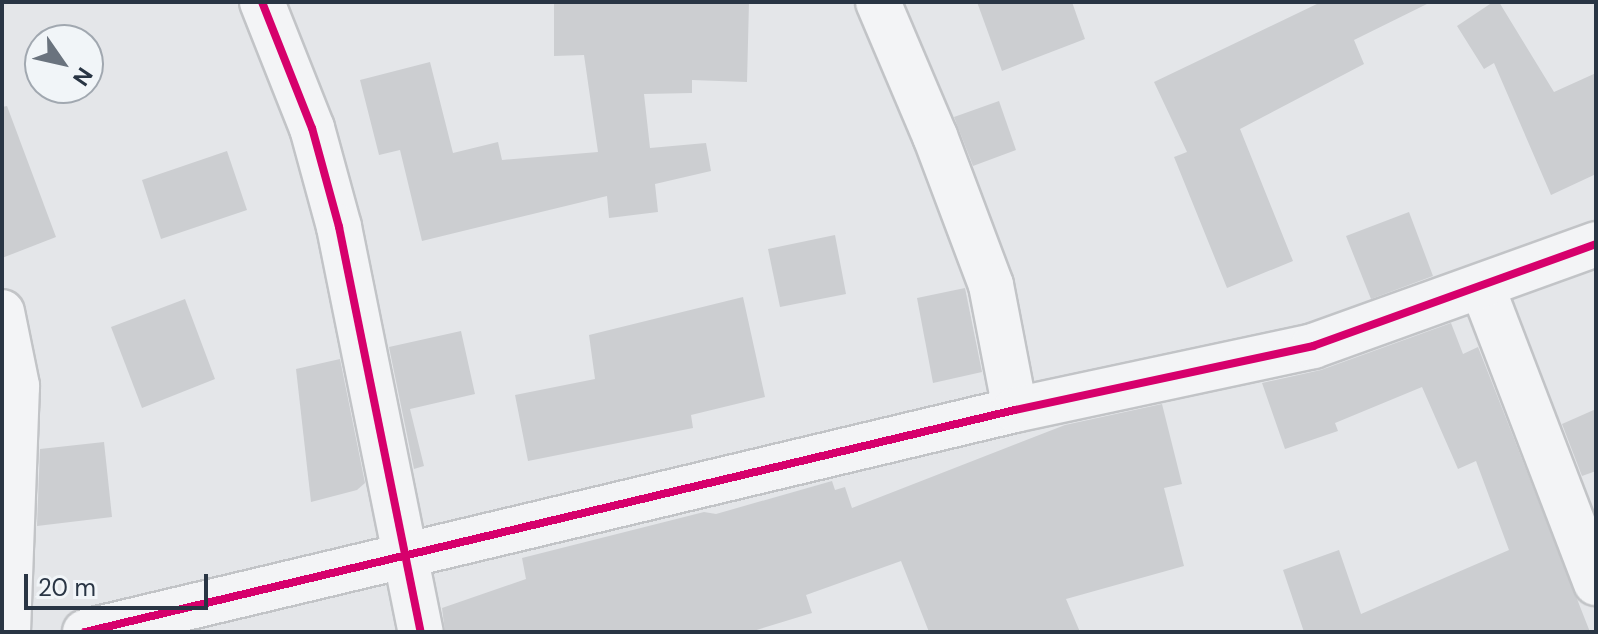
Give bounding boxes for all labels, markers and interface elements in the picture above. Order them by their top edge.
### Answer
north arrow [24,24,104,104]
text: N [66,62,99,91]
scale bar [28,558,212,608]
text: 20 m [38,572,96,603]

